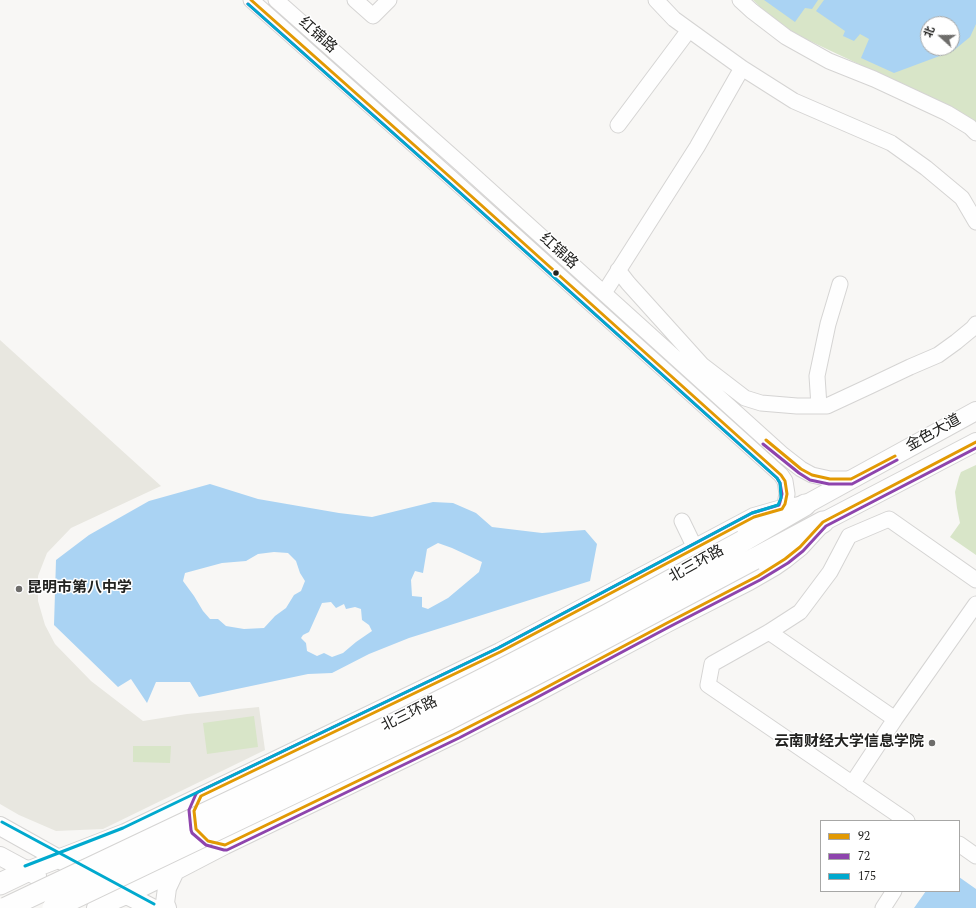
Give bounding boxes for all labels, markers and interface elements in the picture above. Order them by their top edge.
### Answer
street label: 红锦路 [294,14,340,58]
north arrow [920,16,960,56]
text: 北 [919,24,939,40]
street label: 红锦路 [535,230,581,274]
unlabelled marker [551,268,561,278]
street label: 金色大道 [903,412,965,456]
street label: 北三环路 [666,543,728,587]
place label: 昆明市第八中学 [27,580,132,598]
marker: 昆明市第八中学 [14,584,24,594]
street label: 北三环路 [379,694,441,736]
place label: 云南财经大学信息学院 [774,734,924,752]
marker: 云南财经大学信息学院 [927,738,937,748]
legend [820,820,960,892]
text: 92 [858,827,870,846]
text: 72 [858,847,870,866]
text: 175 [858,867,876,886]

